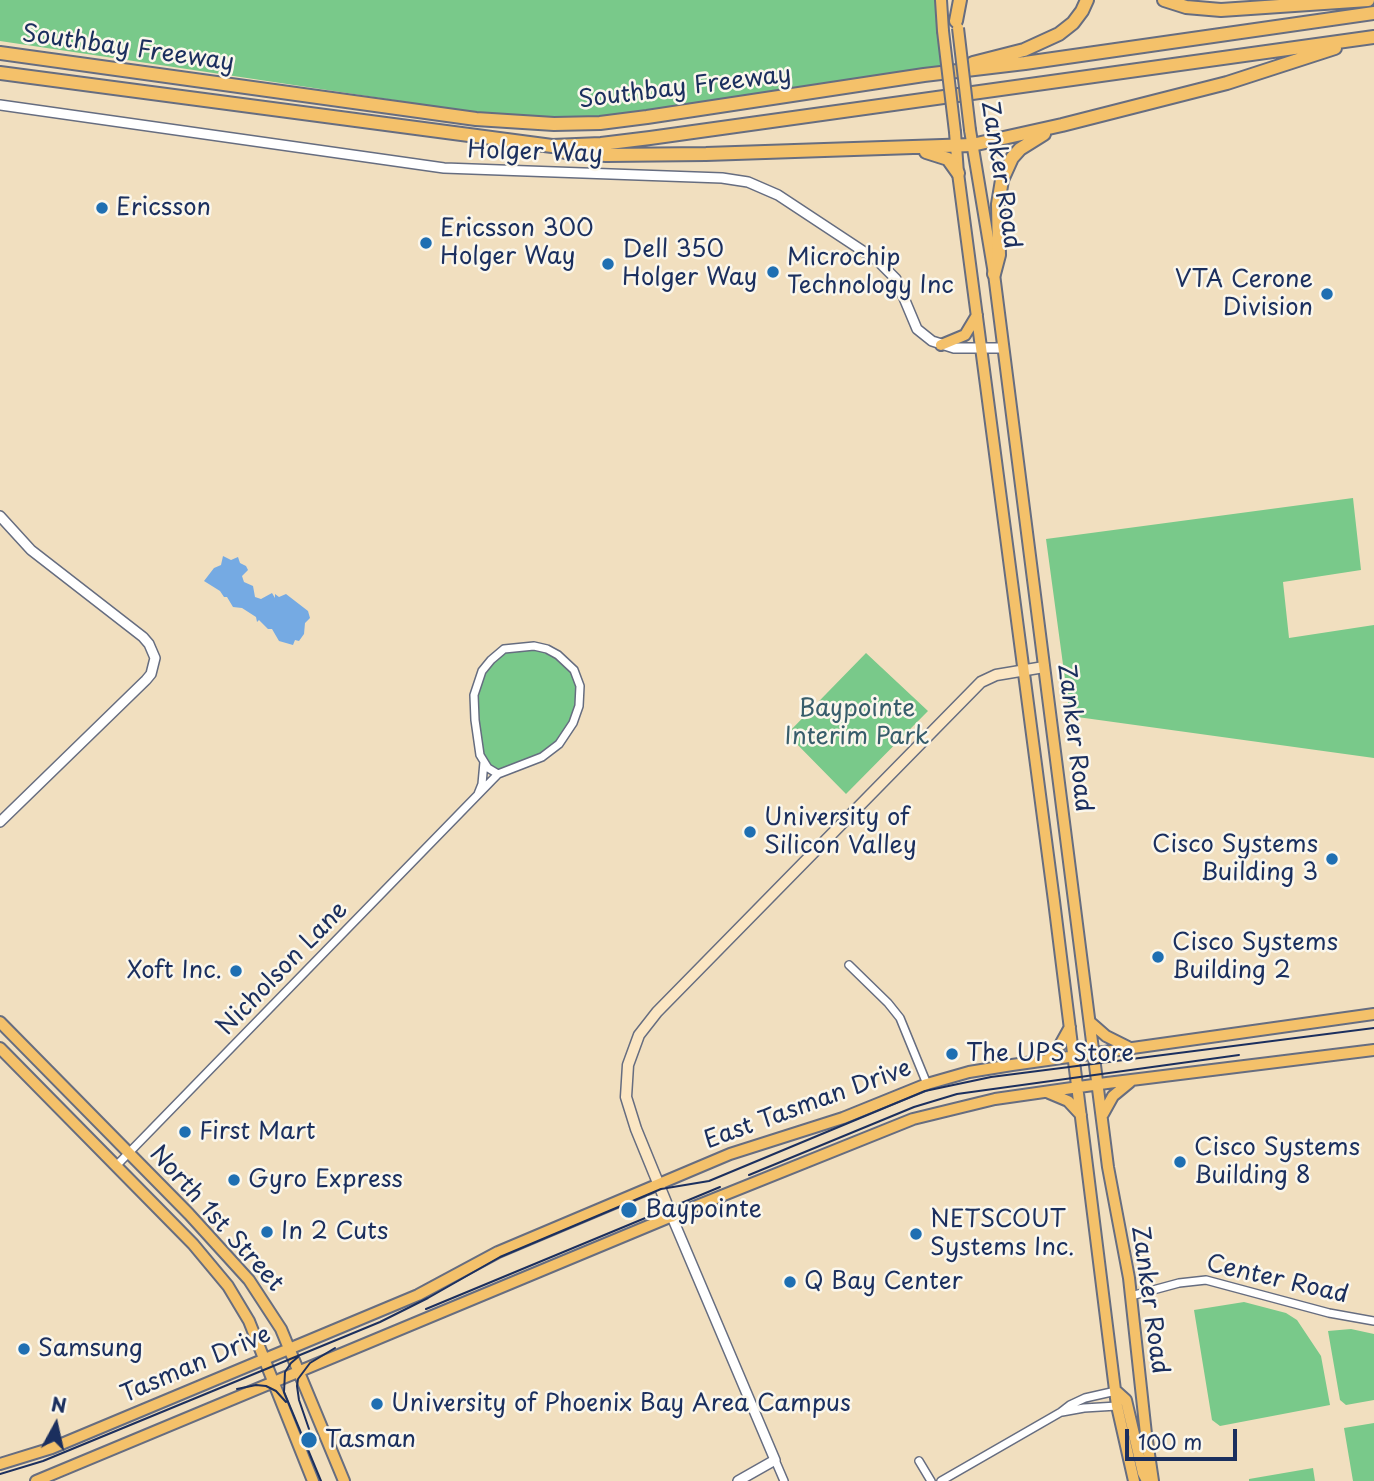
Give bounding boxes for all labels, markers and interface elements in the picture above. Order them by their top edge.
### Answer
street label: Southbay Freeway [20,20,236,78]
street label: Southbay Freeway [577,61,793,115]
street label: Zanker Road [974,99,1026,251]
street label: Holger Way [467,136,603,170]
place label: Ericsson [116,194,211,222]
marker: Ericsson [94,200,110,216]
place label: Ericsson 300 Holger Way [440,215,594,271]
marker: Ericsson 300 Holger Way [418,235,434,251]
place label: Dell 350 Holger Way [622,236,758,292]
place label: Microchip Technology Inc [787,244,954,300]
marker: Dell 350 Holger Way [600,256,616,272]
marker: Microchip Technology Inc [765,264,781,280]
place label: VTA Cerone Division [1175,266,1313,322]
marker: VTA Cerone Division [1319,286,1335,302]
street label: Zanker Road [1051,662,1097,814]
park label: Baypointe Interim Park [785,695,929,751]
place label: University of Silicon Valley [764,804,917,860]
marker: University of Silicon Valley [742,824,758,840]
place label: Cisco Systems Building 3 [1152,831,1318,887]
marker: Cisco Systems Building 3 [1324,851,1340,867]
street label: Nicholson Lane [212,896,354,1042]
place label: Cisco Systems Building 2 [1172,929,1338,985]
marker: Cisco Systems Building 2 [1150,949,1166,965]
place label: Xoft Inc. [127,957,222,985]
marker: Xoft Inc. [228,963,244,979]
place label: The UPS Store [966,1040,1134,1068]
marker: The UPS Store [944,1046,960,1062]
street label: East Tasman Drive [701,1054,915,1156]
place label: First Mart [199,1118,316,1146]
marker: First Mart [177,1124,193,1140]
place label: Cisco Systems Building 8 [1194,1134,1360,1190]
street label: North 1st Street [143,1140,289,1298]
marker: Cisco Systems Building 8 [1172,1154,1188,1170]
place label: Gyro Express [248,1166,403,1194]
marker: Gyro Express [226,1172,242,1188]
place label: Baypointe [645,1196,762,1224]
marker: Baypointe [619,1200,639,1220]
place label: NETSCOUT Systems Inc. [930,1206,1075,1262]
place label: In 2 Cuts [281,1218,388,1246]
marker: In 2 Cuts [259,1224,275,1240]
street label: Zanker Road [1124,1224,1174,1376]
marker: NETSCOUT Systems Inc. [908,1226,924,1242]
street label: Center Road [1203,1250,1351,1310]
place label: Q Bay Center [804,1268,963,1296]
marker: Q Bay Center [782,1274,798,1290]
street label: Tasman Drive [117,1320,275,1410]
place label: Samsung [38,1335,143,1363]
marker: Samsung [16,1341,32,1357]
text: N [50,1389,68,1419]
north arrow [21,1390,91,1460]
place label: University of Phoenix Bay Area Campus [391,1390,851,1418]
marker: University of Phoenix Bay Area Campus [369,1396,385,1412]
scale bar [1129,1414,1241,1458]
text: 100 m [1138,1425,1202,1457]
place label: Tasman [325,1426,416,1454]
marker: Tasman [299,1430,319,1450]

